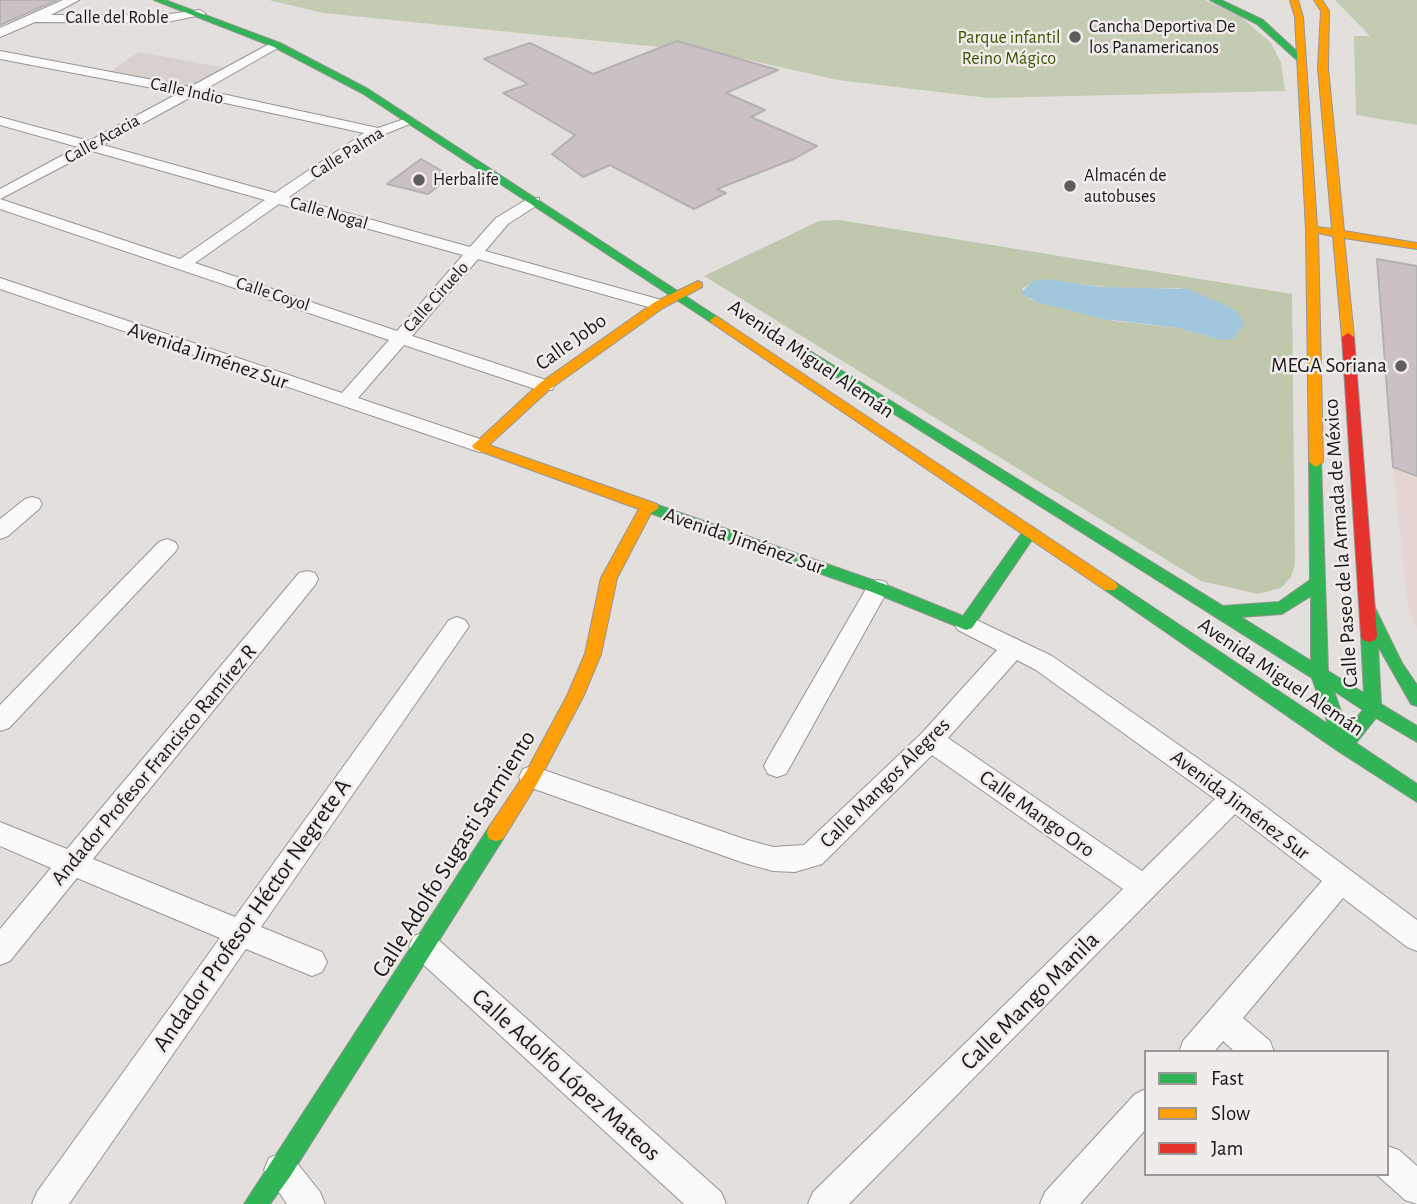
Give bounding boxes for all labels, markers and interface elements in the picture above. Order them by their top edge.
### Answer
street label: Calle del Roble [65,7,169,29]
place label: Cancha Deportiva De los Panamericanos [1089,16,1236,58]
park label: Parque infantil Reino Mágico [957,27,1061,70]
marker: Cancha Deportiva De los Panamericanos [1067,29,1083,45]
street label: Calle Indio [148,73,226,109]
street label: Calle Acacia [61,110,143,168]
street label: Calle Palma [306,122,388,184]
place label: Almacén de autobuses [1084,165,1167,208]
place label: Herbalife [433,169,499,191]
marker: Herbalife [411,172,427,188]
marker: Almacén de autobuses [1062,178,1078,194]
street label: Calle Nogal [288,192,370,234]
street label: Calle Ciruelo [398,257,474,337]
street label: Calle Coyol [233,272,313,316]
street label: Avenida Miguel Alemán [723,294,899,424]
street label: Calle Jobo [531,308,611,376]
street label: Avenida Jiménez Sur [125,317,291,395]
place label: MEGA Soriana [1271,353,1387,379]
marker: MEGA Soriana [1393,358,1409,374]
street label: Calle Paseo de la Armada de México [1318,398,1364,688]
street label: Avenida Jiménez Sur [661,502,827,580]
street label: Avenida Miguel Alemán [1193,612,1369,742]
street label: Andador Profesor Francisco Ramírez R [46,640,262,890]
street label: Calle Mangos Alegres [815,713,955,853]
street label: Calle Adolfo Sugasti Sarmiento [366,725,542,983]
street label: Avenida Jiménez Sur [1165,744,1315,866]
street label: Calle Mango Oro [974,765,1100,863]
street label: Andador Profesor Héctor Negrete A [147,773,357,1057]
street label: Calle Mango Manila [955,926,1105,1076]
street label: Calle Adolfo López Mateos [466,983,666,1167]
legend [1144,1050,1389,1176]
text: Fast [1211,1068,1244,1089]
text: Slow [1211,1103,1250,1124]
text: Jam [1211,1138,1243,1159]

